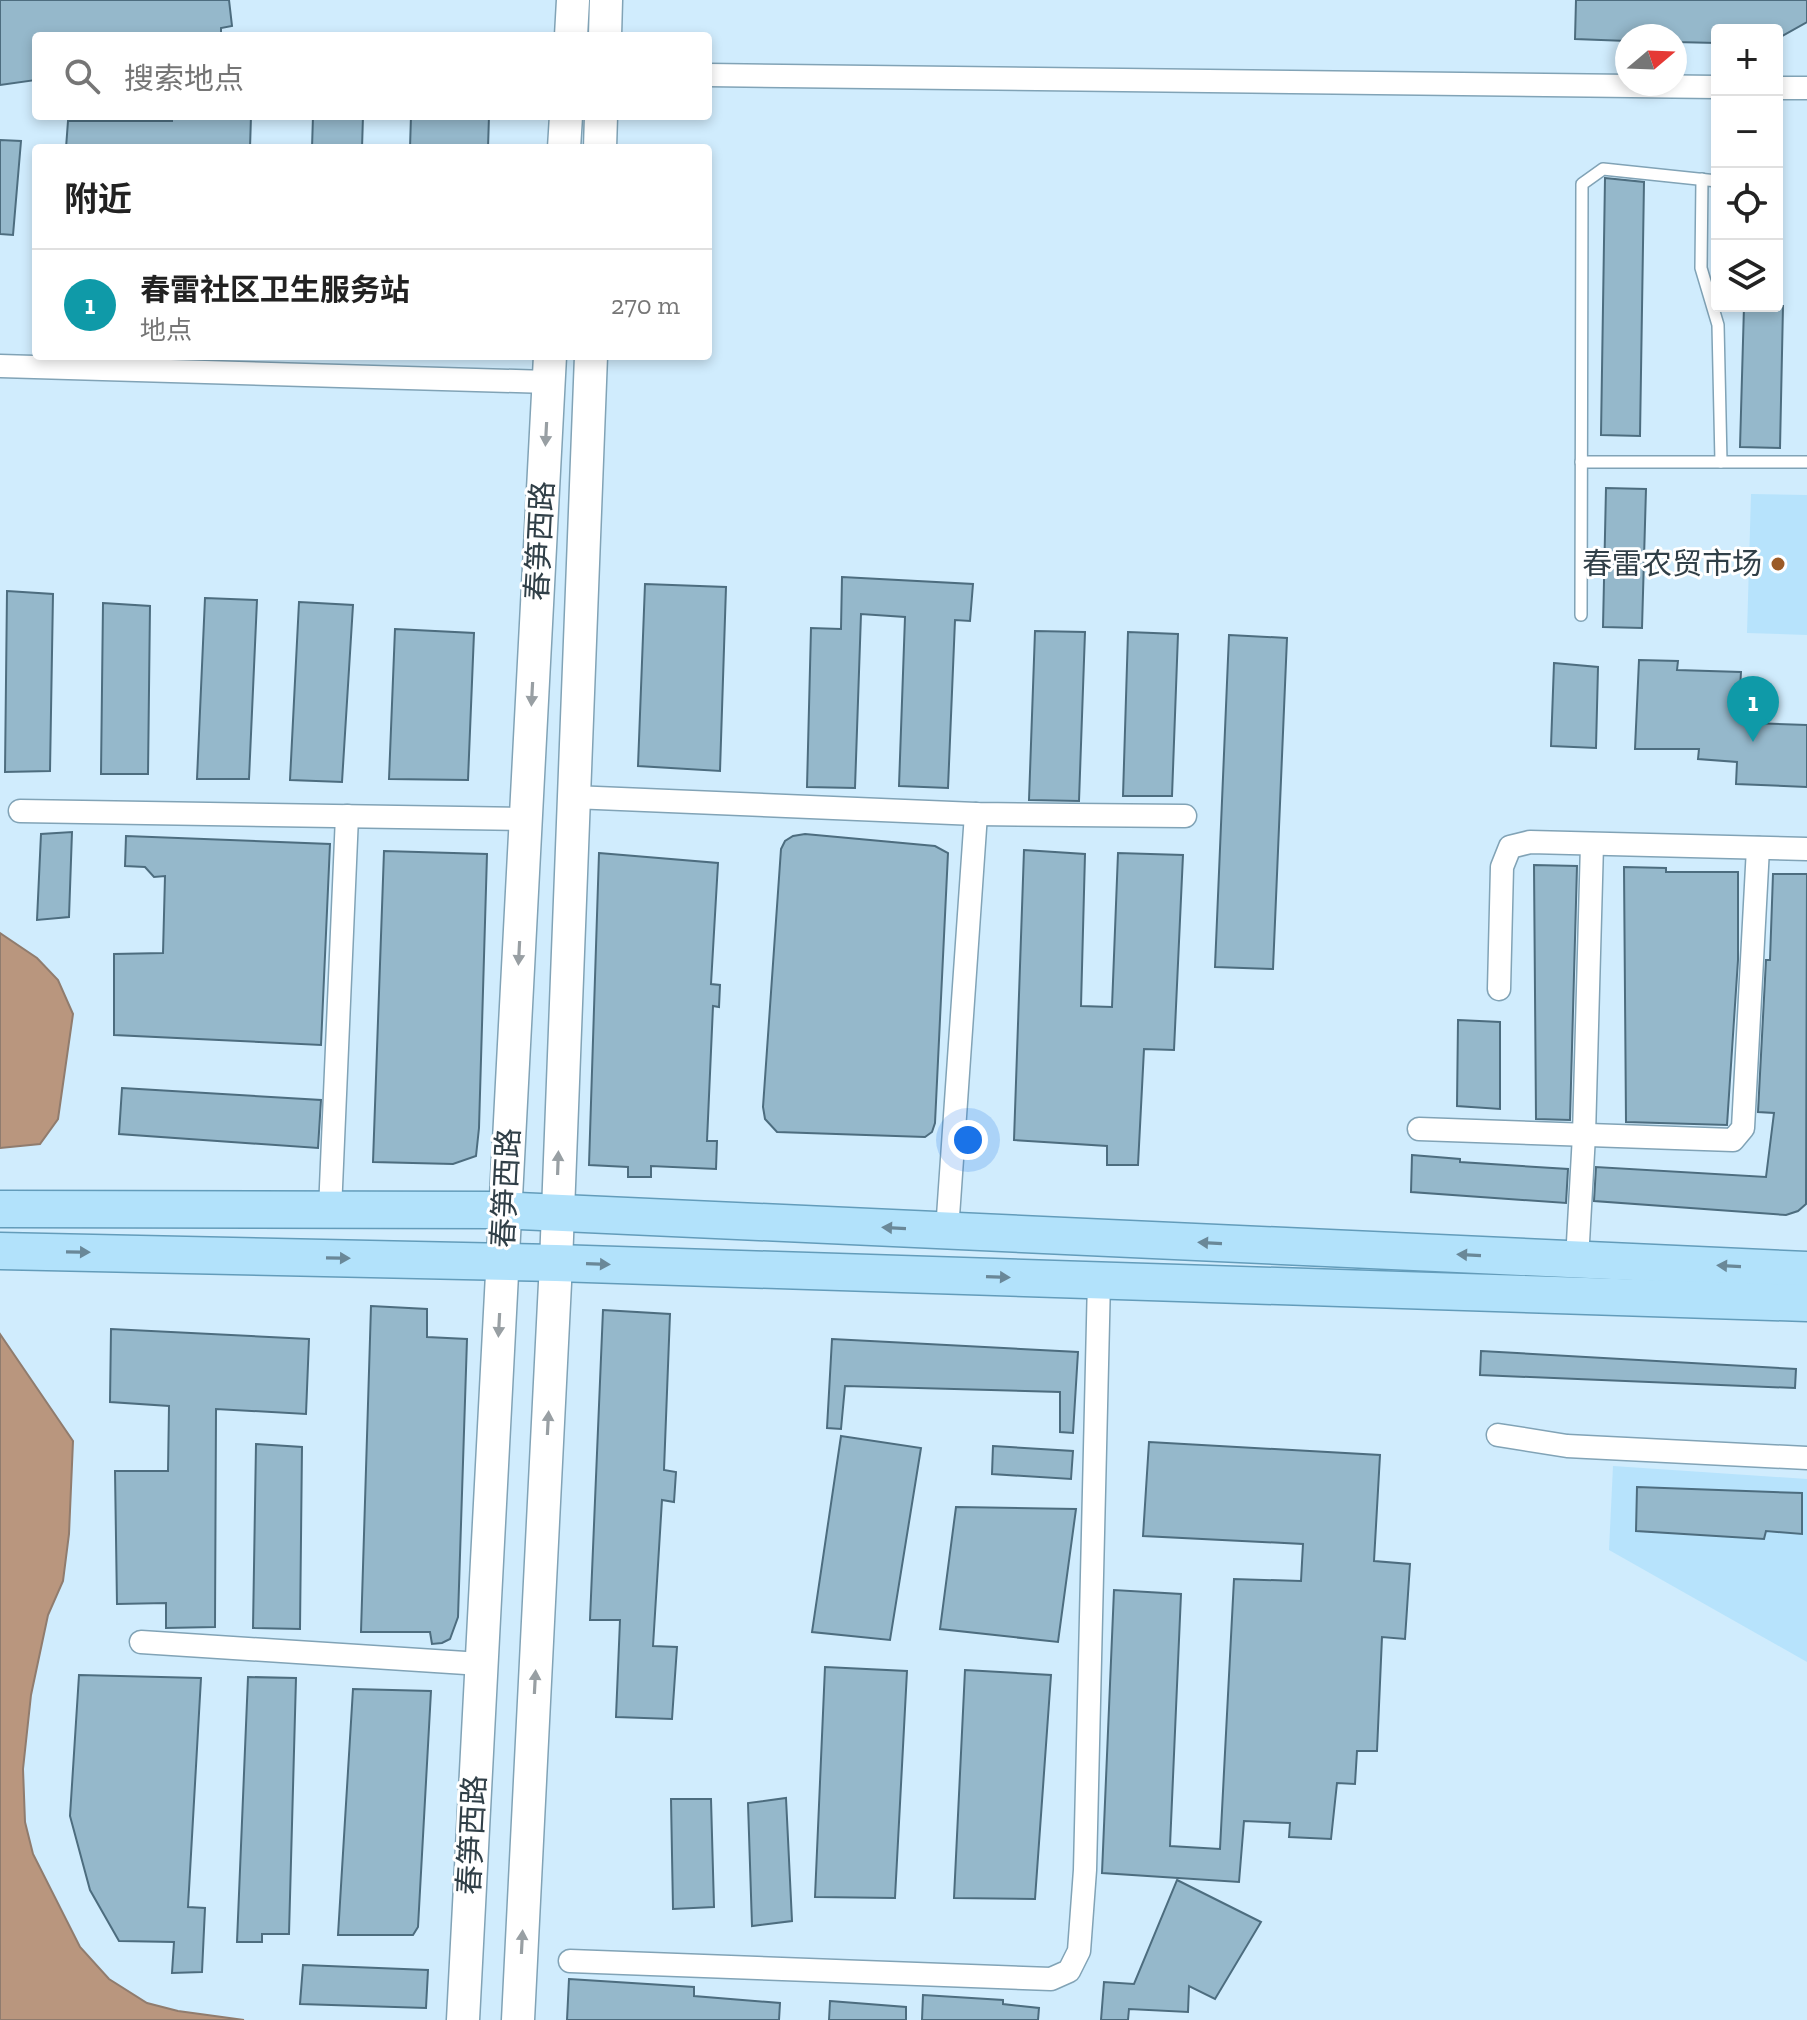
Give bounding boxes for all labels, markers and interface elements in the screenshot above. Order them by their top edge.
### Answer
north arrow [1615,24,1687,96]
map controls [1711,24,1783,312]
button: + [1711,24,1783,96]
search box [32,32,712,120]
icon: search [60,54,104,98]
text: 搜索地点 [124,61,244,97]
button: − [1711,96,1783,168]
button: locate [1711,168,1783,240]
text: 附近 [64,179,132,220]
button: layers [1711,240,1783,312]
text: 春雷社区卫生服务站 [140,272,410,308]
text: 1 [85,289,95,321]
text: 270 m [611,289,680,321]
text: 地点 [140,314,192,346]
one-way arrow [539,422,552,447]
street label: 春笋西路 [519,480,561,602]
place label: 春雷农贸市场 [1582,546,1762,582]
marker: 春雷农贸市场 [1769,555,1787,573]
pin: 1 [1727,676,1779,742]
one-way arrow [525,682,538,707]
one-way arrow [512,941,525,966]
your location [948,1120,988,1160]
street label: 春笋西路 [485,1127,527,1249]
one-way arrow [552,1150,565,1175]
one-way arrow [881,1222,906,1235]
one-way arrow [1197,1236,1222,1249]
one-way arrow [66,1246,91,1259]
one-way arrow [1456,1248,1481,1261]
one-way arrow [326,1252,351,1265]
one-way arrow [586,1258,611,1271]
one-way arrow [1716,1260,1741,1273]
one-way arrow [986,1271,1011,1284]
one-way arrow [492,1313,505,1338]
one-way arrow [542,1410,555,1435]
one-way arrow [529,1669,542,1694]
street label: 春笋西路 [451,1774,493,1896]
one-way arrow [516,1929,529,1954]

